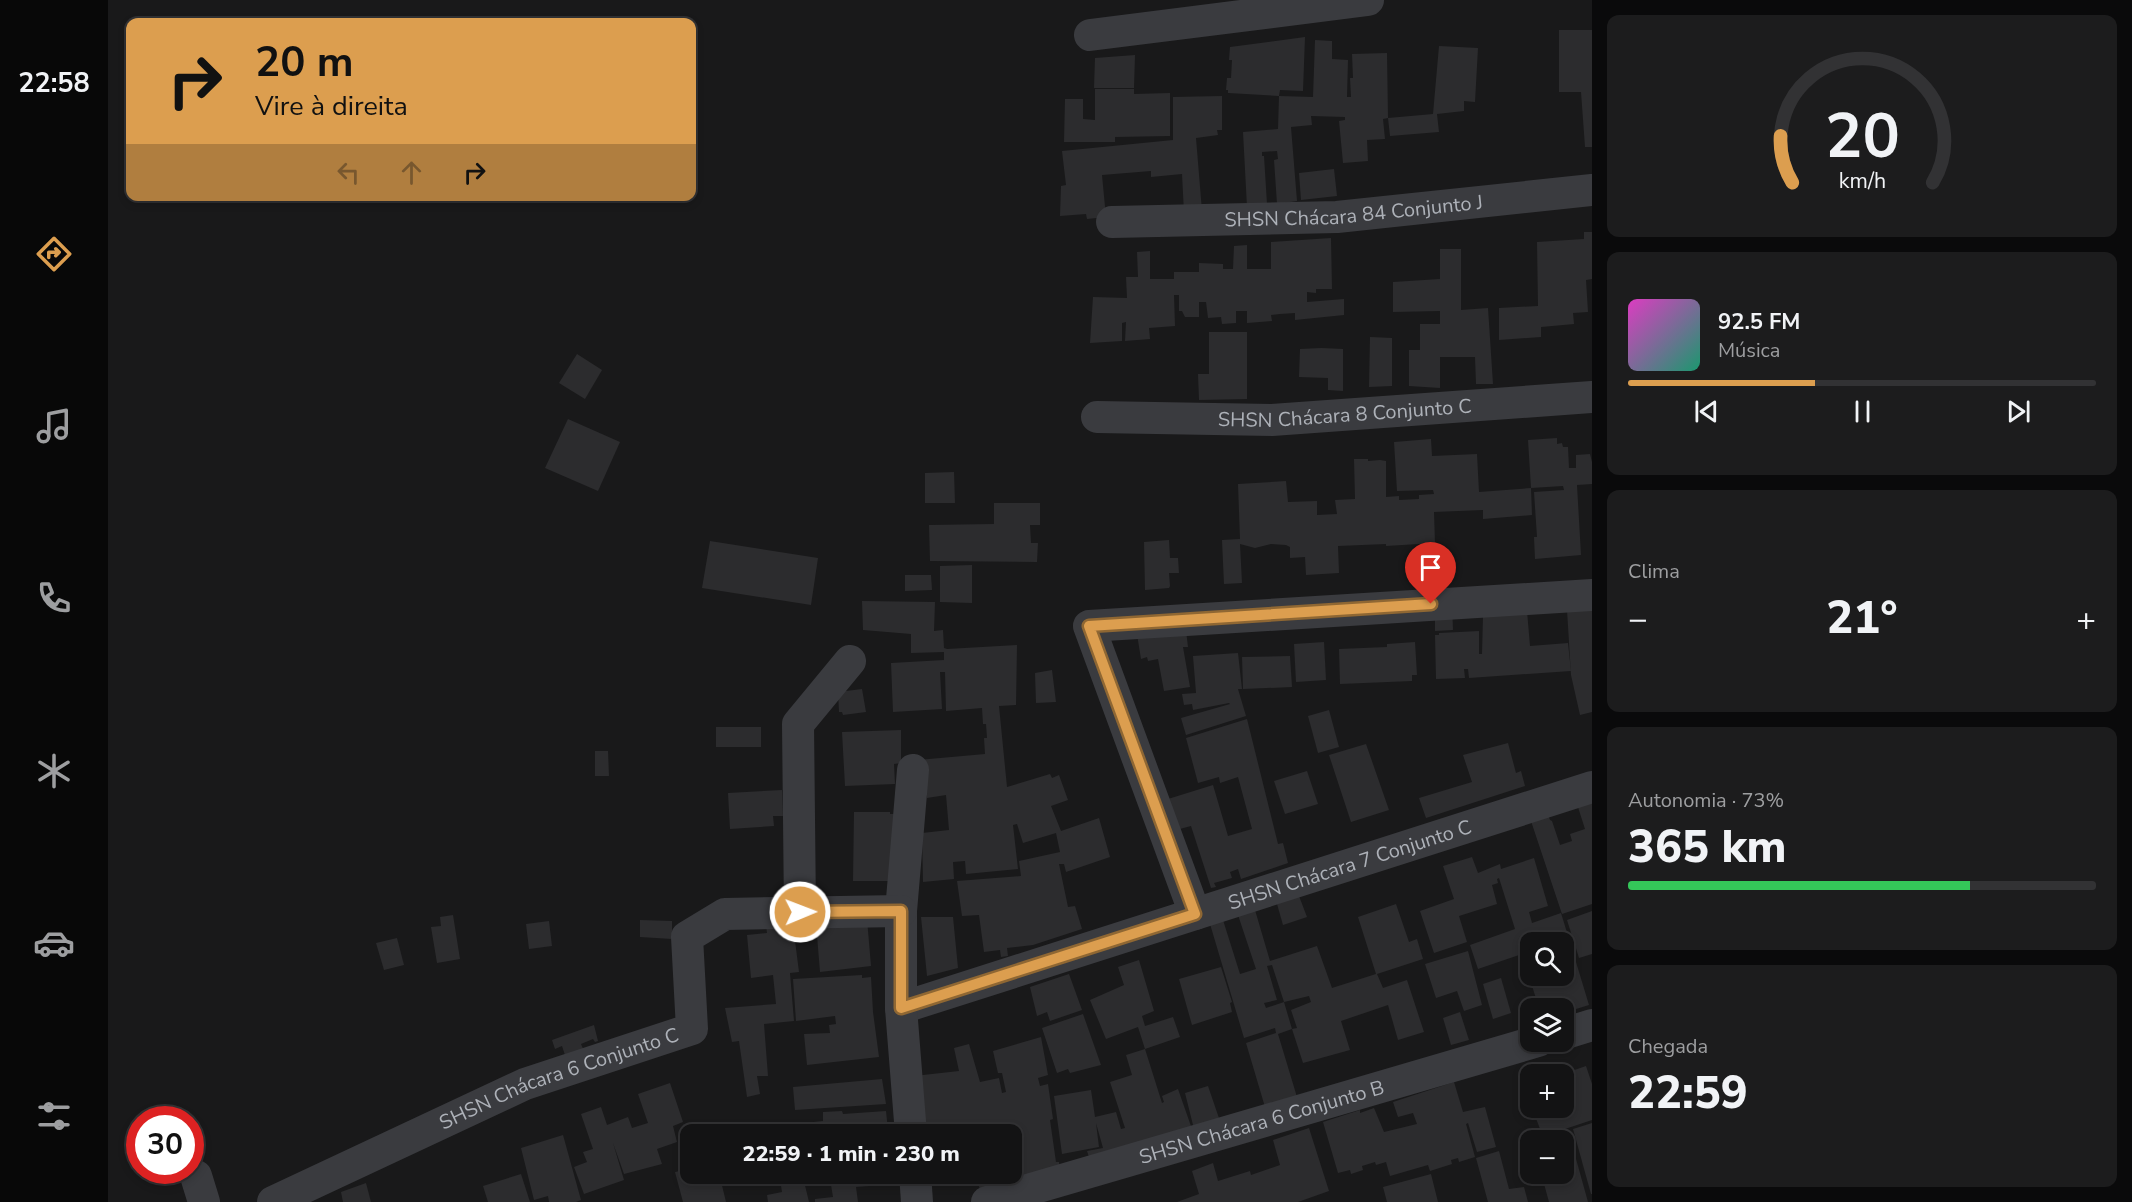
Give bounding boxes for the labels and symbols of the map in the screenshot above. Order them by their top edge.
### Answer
street label: SHSN Chácara 84 Conjunto J [1224,189,1484,234]
street label: SHSN Chácara 8 Conjunto C [1218,393,1473,434]
pin [1405,542,1456,604]
street label: SHSN Chácara 7 Conjunto C [1225,813,1475,917]
position arrow [768,880,832,944]
street label: SHSN Chácara 6 Conjunto C [435,1021,682,1136]
street label: SHSN Chácara 6 Conjunto B [1136,1074,1388,1171]
speed limit sign: 30 [126,1106,204,1184]

